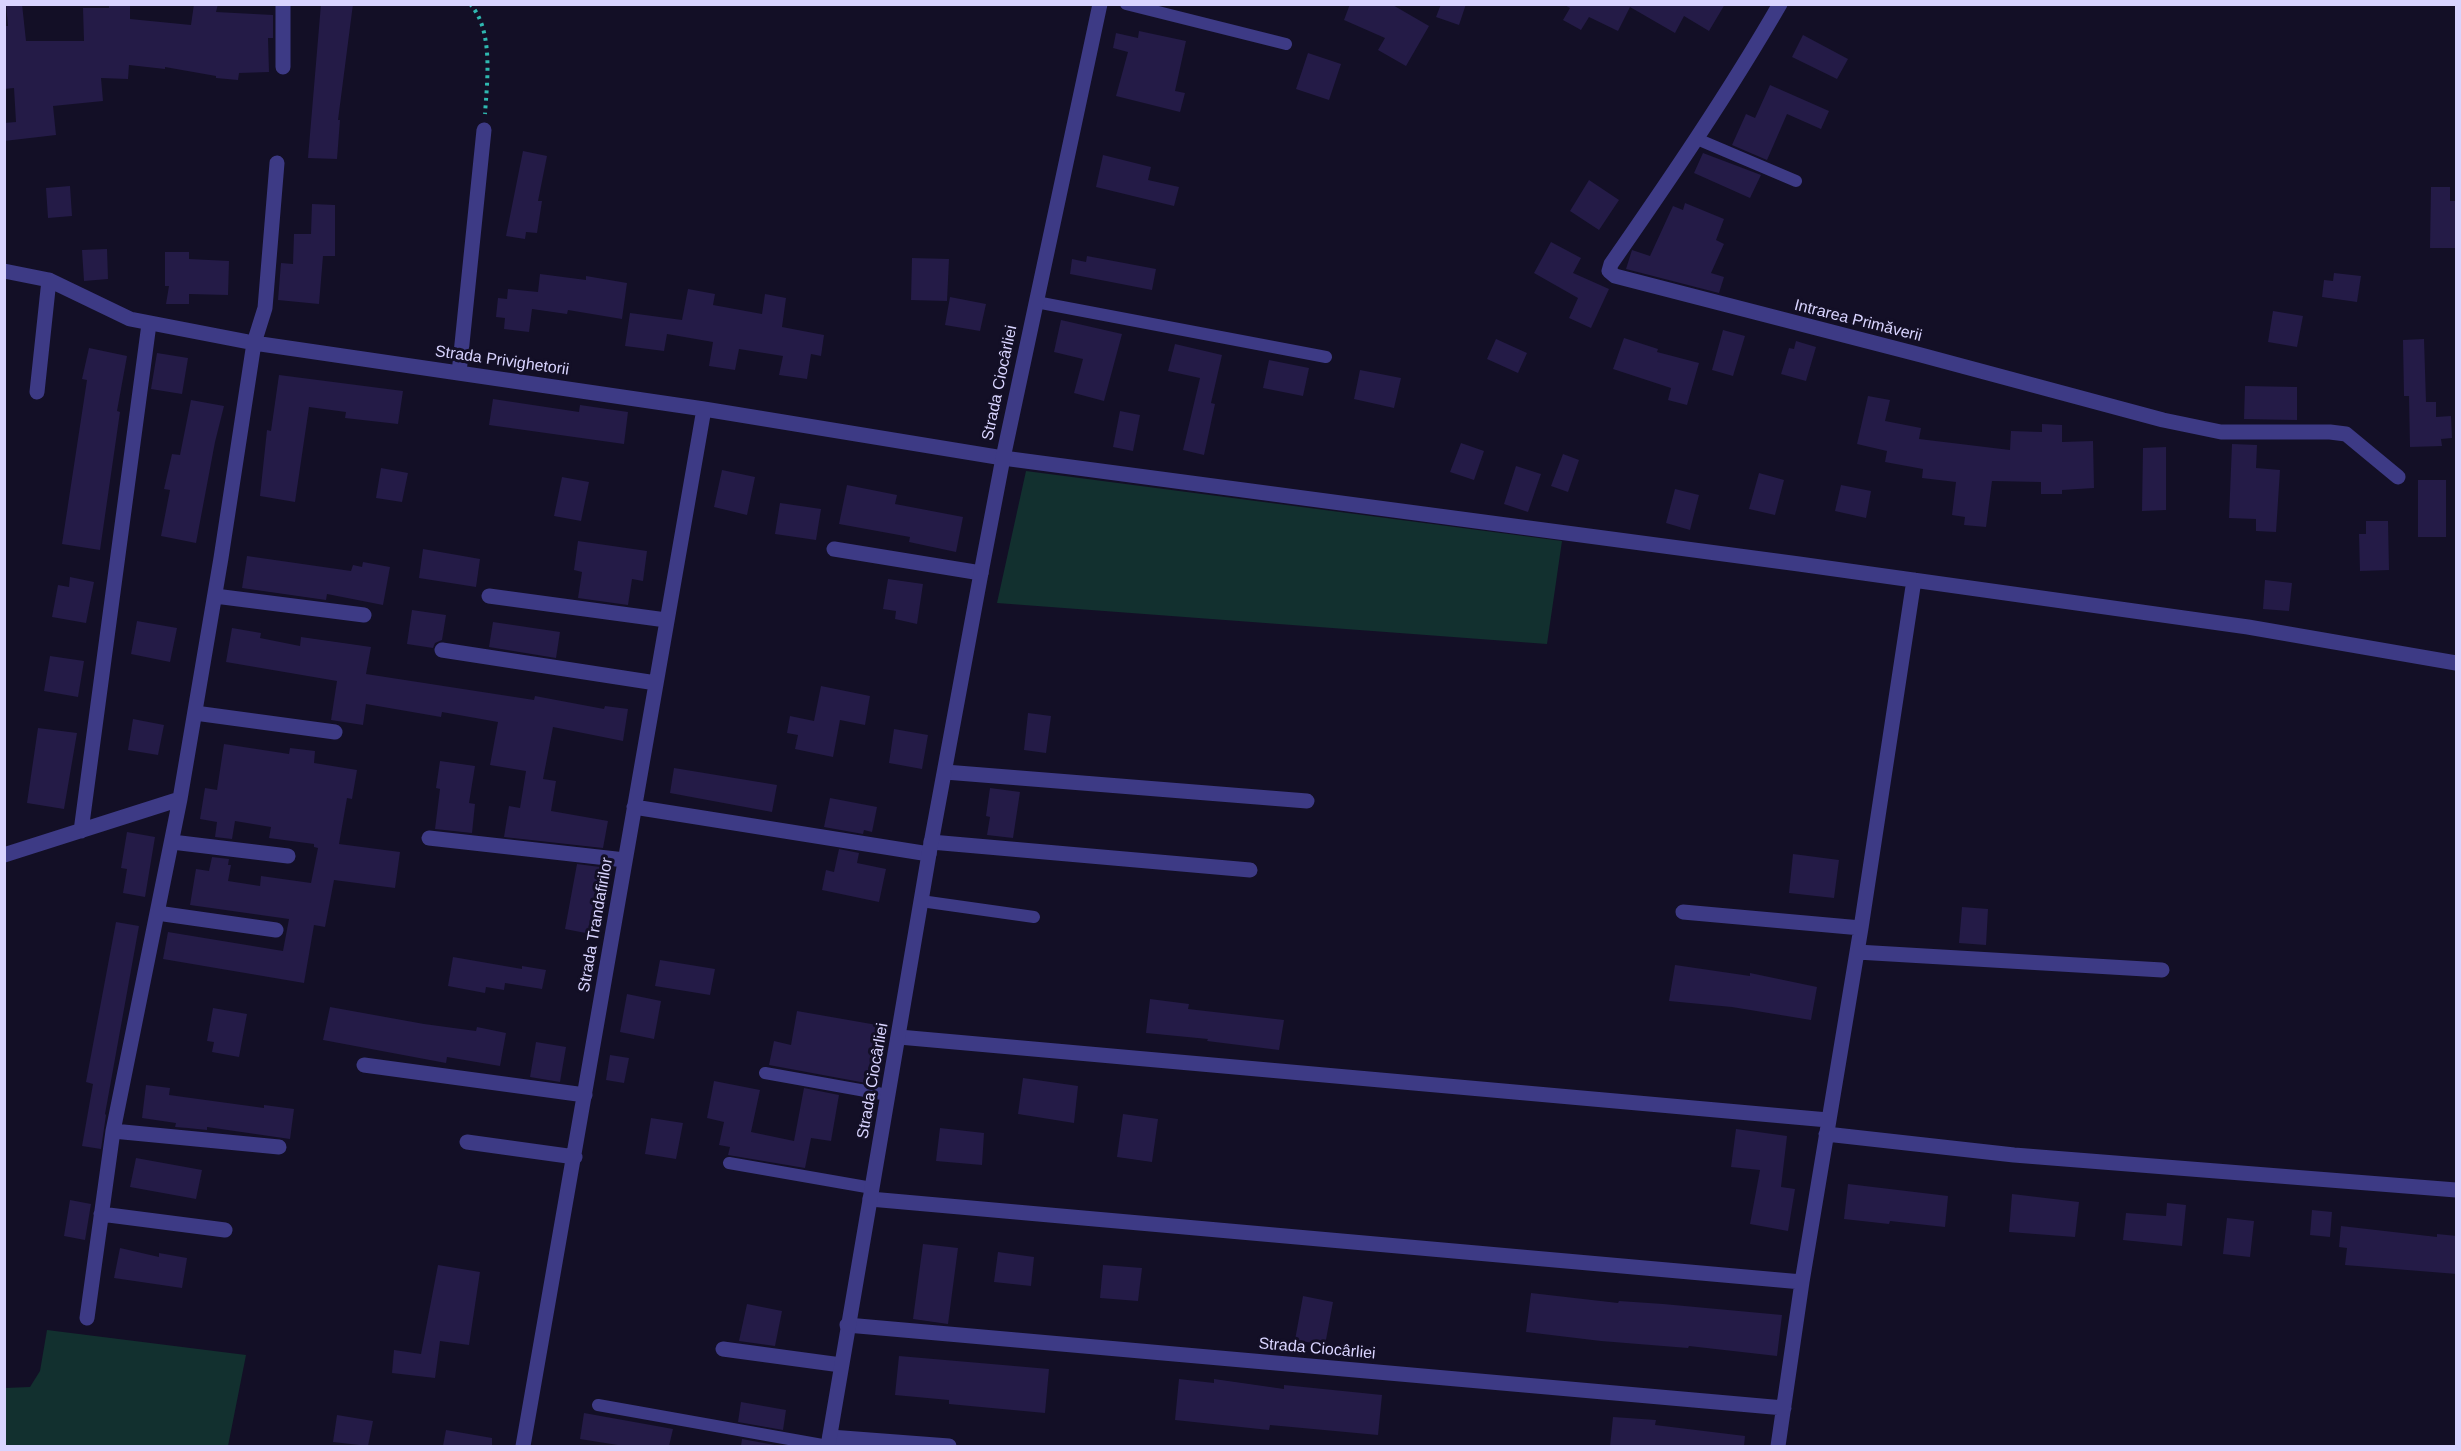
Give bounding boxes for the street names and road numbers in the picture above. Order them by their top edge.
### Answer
street label: Intrarea Primăverii [1792,296,1924,346]
street label: Strada Ciocârliei [978,324,1022,442]
street label: Strada Privighetorii [434,342,570,380]
street label: Strada Trandafirilor [575,856,617,994]
street label: Strada Ciocârliei [853,1022,893,1140]
street label: Strada Ciocârliei [1258,1334,1376,1364]

